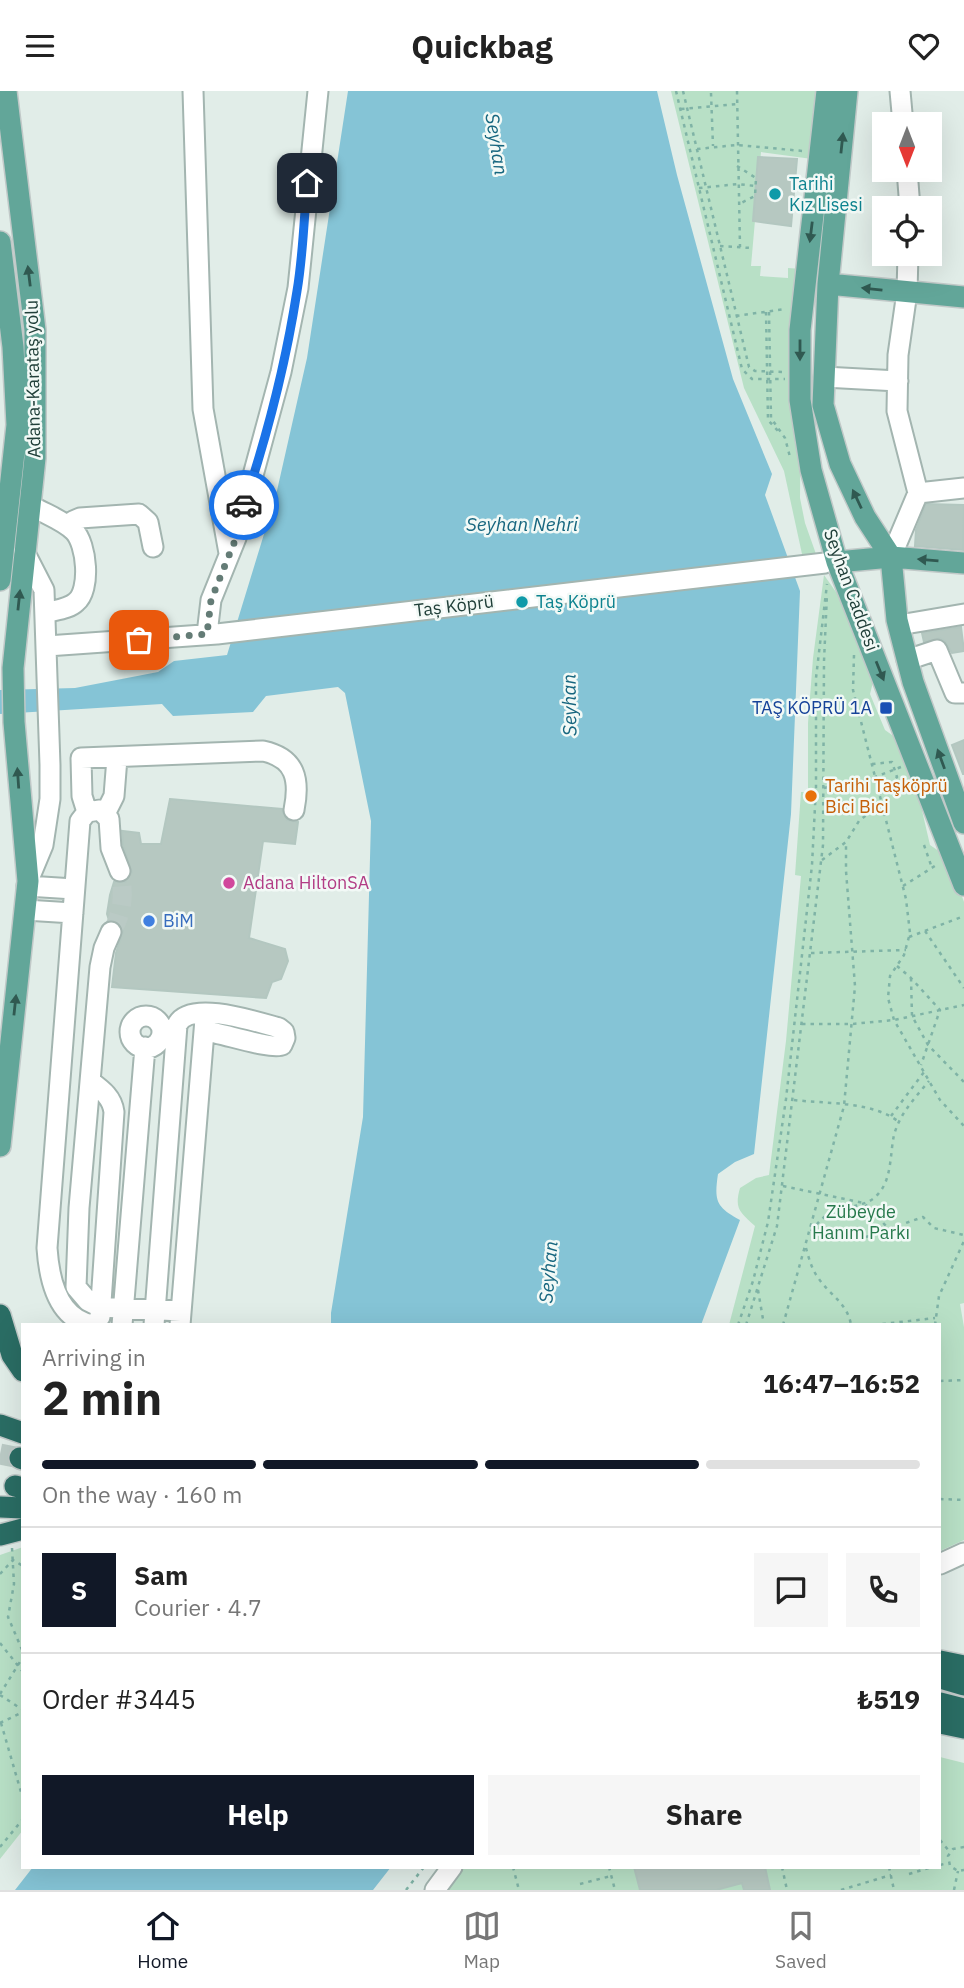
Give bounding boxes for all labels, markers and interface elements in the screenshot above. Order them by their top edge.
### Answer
text: Quickbag [411,25,553,67]
icon: menu [21,27,59,65]
icon: heart [905,27,943,65]
water label: Seyhan [480,111,514,177]
north arrow [872,112,942,182]
map controls [872,112,942,266]
one-way arrow [837,132,848,154]
pin [277,153,337,213]
icon: home [288,164,326,202]
place label: Tarihi Kız Lisesi [789,172,863,216]
marker: Tarihi Kız Lisesi [767,186,783,202]
button: locate [872,196,942,266]
one-way arrow [805,221,816,243]
one-way arrow [23,265,34,287]
one-way arrow [860,283,882,294]
street label: Adana-Karataş yolu [20,300,45,458]
one-way arrow [794,339,806,361]
courier [209,470,279,540]
icon: car [225,486,263,524]
one-way arrow [851,489,862,509]
water label: Seyhan Nehri [466,512,579,536]
street label: Seyhan Caddesi [819,526,884,654]
one-way arrow [917,555,939,566]
one-way arrow [14,589,25,611]
street label: Taș Köprü [413,589,495,622]
place label: Taş Köprü [536,590,616,613]
marker: Taş Köprü [514,594,530,610]
pin [109,610,169,670]
icon: bag [120,621,158,659]
one-way arrow [875,660,886,681]
water label: Seyhan [556,674,582,736]
place label: TAŞ KÖPRÜ 1A [752,696,872,719]
marker: TAŞ KÖPRÜ 1A [878,700,894,716]
one-way arrow [935,748,946,769]
one-way arrow [12,767,23,789]
place label: Tarihi Taşköprü Bici Bici [825,774,948,818]
marker: Tarihi Taşköprü Bici Bici [803,788,819,804]
place label: Adana HiltonSA [243,871,370,894]
marker: Adana HiltonSA [221,875,237,891]
place label: BiM [163,909,194,932]
marker: BiM [141,913,157,929]
one-way arrow [9,994,20,1016]
park label: Zübeyde Hanım Parkı [812,1200,910,1244]
water label: Seyhan [533,1240,563,1304]
text: Arriving in [42,1342,146,1372]
text: 16:47–16:52 [763,1366,920,1400]
text: 2 min [42,1368,162,1428]
text: On the way · 160 m [42,1479,242,1509]
button: chat [754,1553,828,1627]
button: phone [846,1553,920,1627]
text: Sam [134,1558,188,1592]
text: S [71,1573,87,1607]
text: Courier · 4.7 [134,1592,262,1622]
text: Order #3445 [42,1682,196,1716]
text: ₺519 [857,1682,920,1716]
button: Help [42,1775,474,1855]
button: Share [488,1775,920,1855]
tab: Home [137,1907,188,1973]
tab: Map [463,1907,501,1973]
tab: Saved [775,1907,827,1973]

